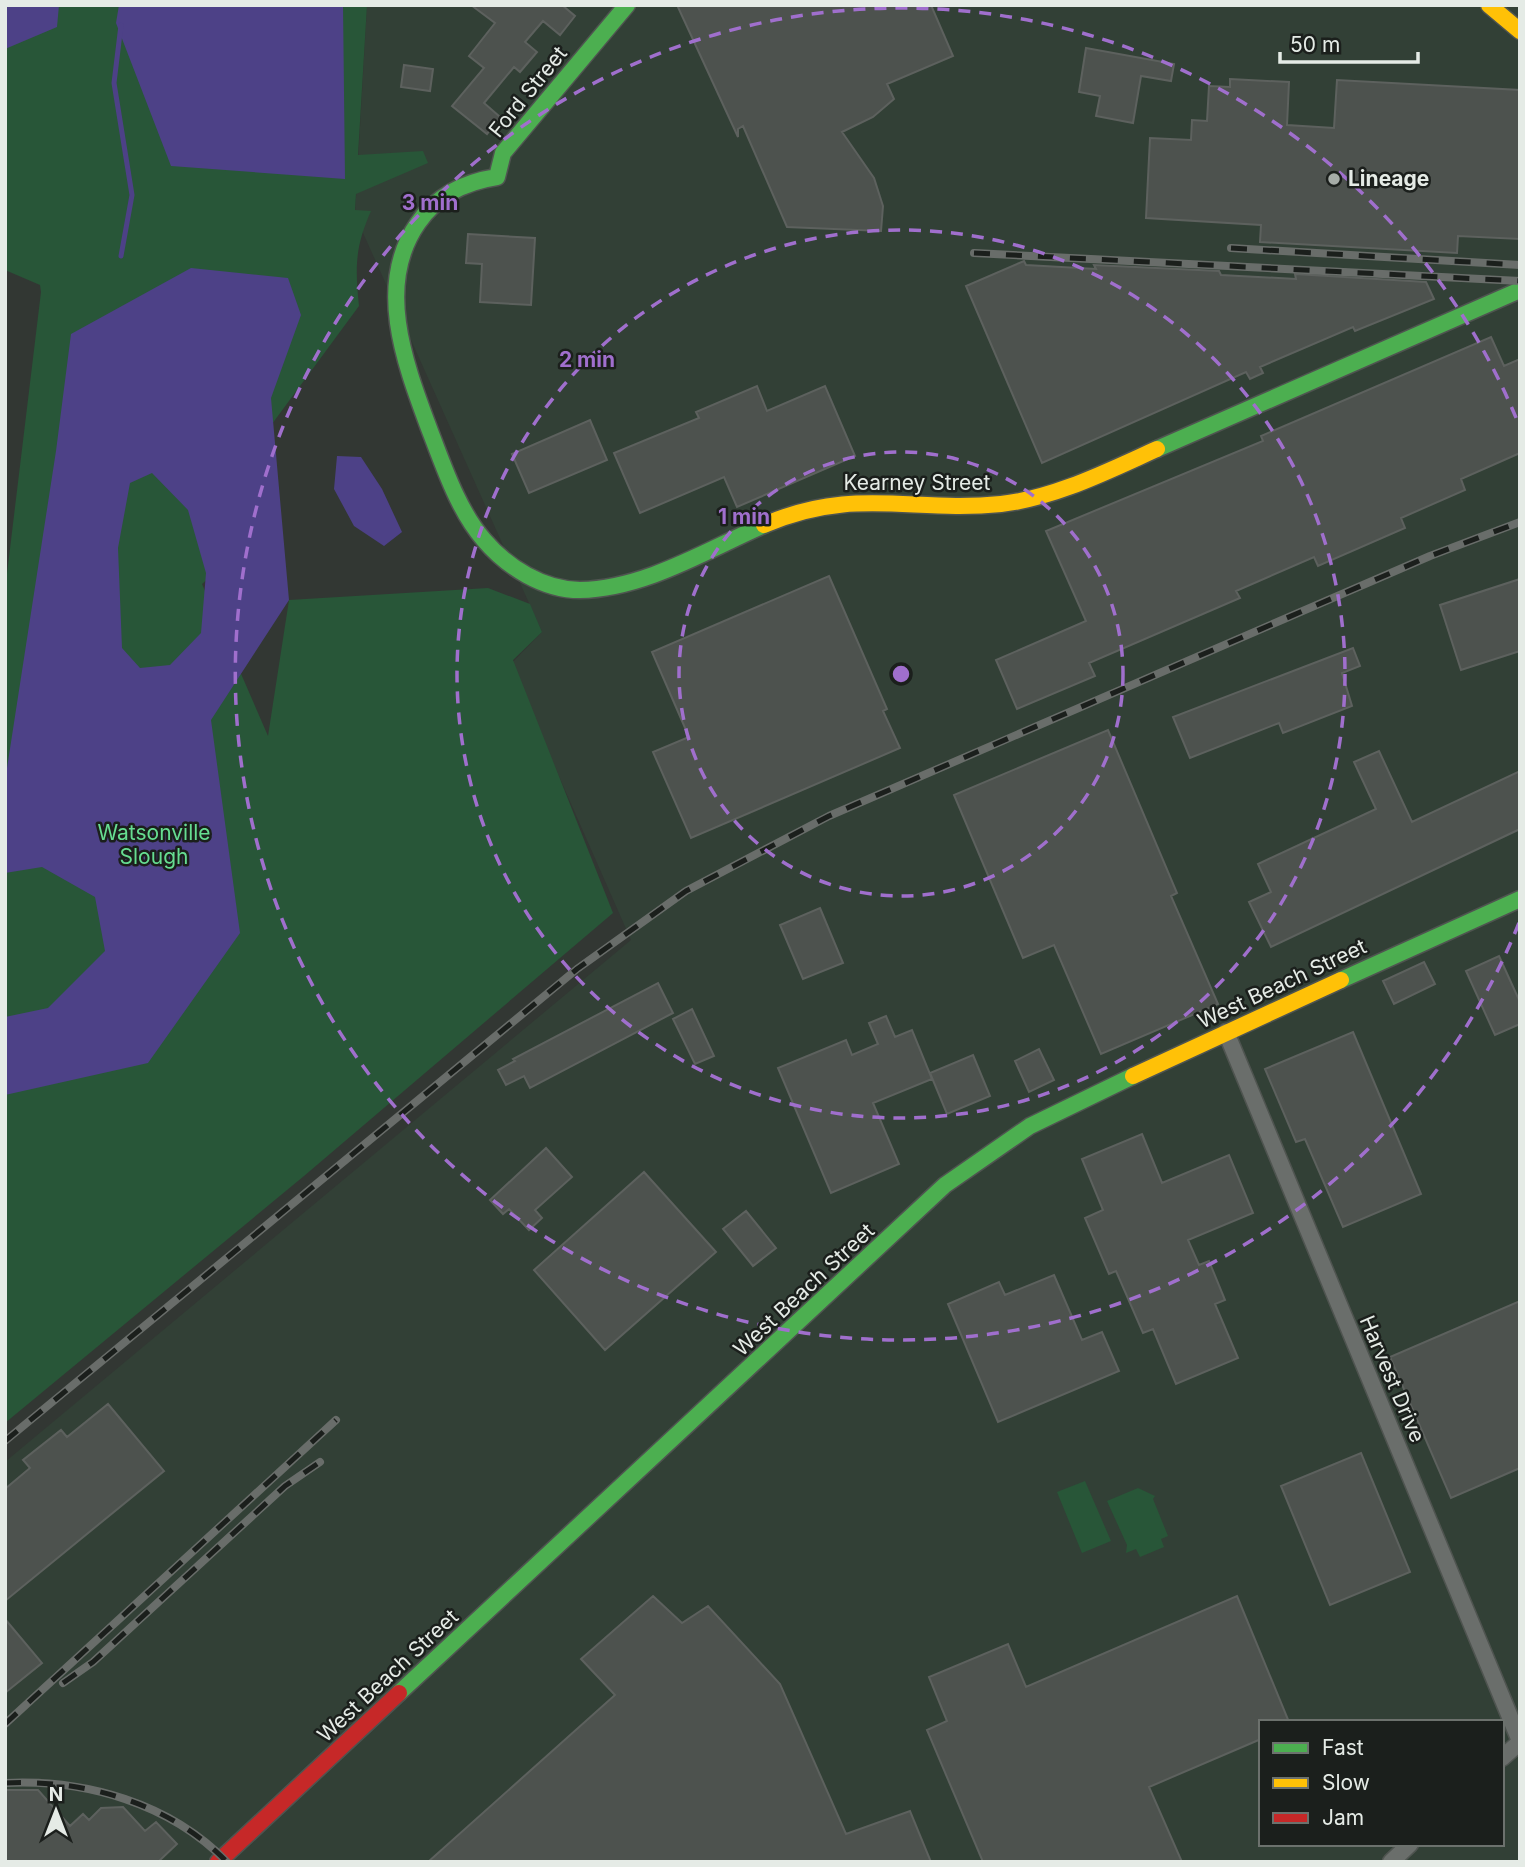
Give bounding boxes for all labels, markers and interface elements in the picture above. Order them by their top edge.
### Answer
scale bar [1280,21,1418,65]
text: 50 m [1290,32,1340,57]
street label: Ford Street [483,41,572,142]
place label: Lineage [1348,166,1429,191]
marker: Lineage [1326,171,1342,187]
text: 3 min [402,190,458,215]
text: 2 min [559,347,615,372]
street label: Kearney Street [844,470,991,495]
text: 1 min [718,504,770,529]
centre of rings [889,662,913,686]
park label: Watsonville Slough [97,820,211,869]
street label: West Beach Street [1193,933,1370,1034]
street label: West Beach Street [728,1218,879,1361]
street label: Harvest Drive [1355,1312,1430,1446]
street label: West Beach Street [312,1604,463,1747]
legend [1259,1720,1504,1846]
text: Fast [1322,1735,1364,1760]
text: Slow [1322,1770,1370,1795]
north arrow [21,1776,91,1846]
text: N [49,1783,63,1806]
text: Jam [1322,1805,1364,1830]

